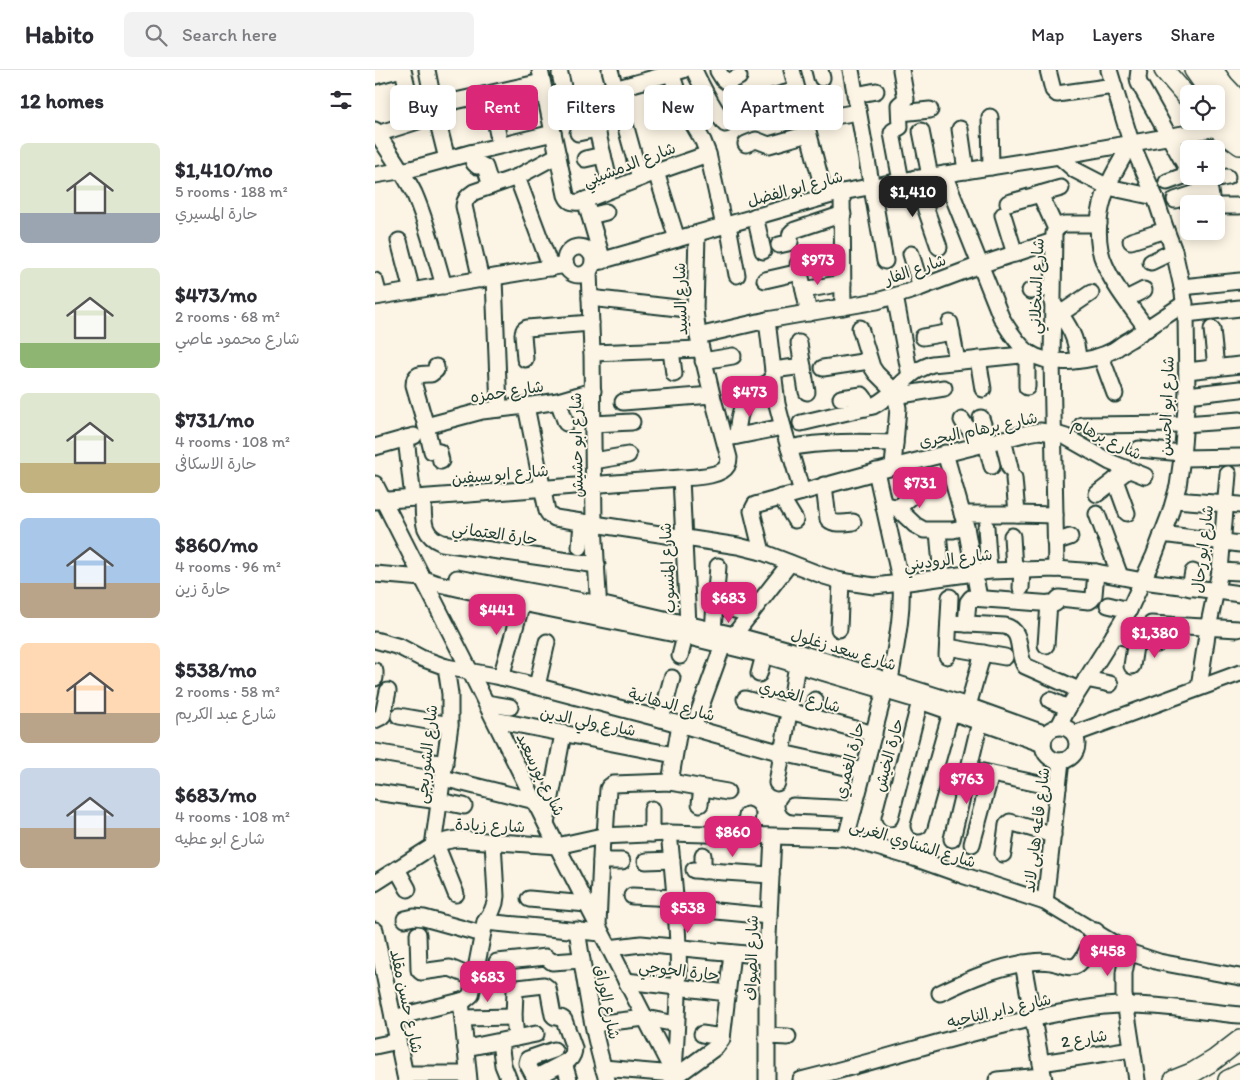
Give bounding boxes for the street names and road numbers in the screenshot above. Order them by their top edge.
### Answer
street label: شارع الدمشيني [580,138,680,196]
street label: شارع ابو الفضل [745,167,846,212]
street label: شارع السخلاني [1025,238,1053,335]
street label: شارع الفار [880,250,949,291]
street label: شارع السيد [670,262,693,336]
street label: شارع ابو الحسن [1155,356,1180,457]
street label: شارع حمزه [469,376,545,409]
street label: شارع ابو حشيش [566,392,589,498]
street label: شارع برهام البحرى [917,408,1040,454]
street label: شارع برهام [1068,413,1145,466]
street label: شارع ابو سيفين [451,461,550,490]
street label: شارع ابو رحال [1188,504,1219,594]
street label: حارة العتماني [450,518,539,554]
street label: شارع المنسوب [656,522,681,614]
street label: شارع الروديني [903,545,994,579]
street label: شارع سعد زغلول [788,624,899,676]
street label: شارع الغمري [757,676,843,718]
street label: شارع الدهانية [626,684,717,727]
street label: شارع الشوربجى [412,703,443,805]
street label: شارع ولي الدين [537,703,637,745]
street label: حارة الخيش [870,716,907,794]
street label: حارة الغمري [830,720,871,801]
street label: شارع بورسعيد [510,730,569,820]
street label: شارع قاعه هابى لاند [1019,766,1056,894]
street label: شارع زيادة [455,815,525,838]
street label: شارع الشناوي الغربى [847,815,978,874]
street label: شارع الصواف [741,915,764,1001]
street label: شارع حسن مقلد [384,947,427,1055]
street label: حارة الحوجي [637,956,720,990]
street label: شارع الوراق [589,963,624,1041]
street label: شارع داير الناحيه [945,989,1054,1034]
street label: شارع 2 [1060,1025,1109,1054]

